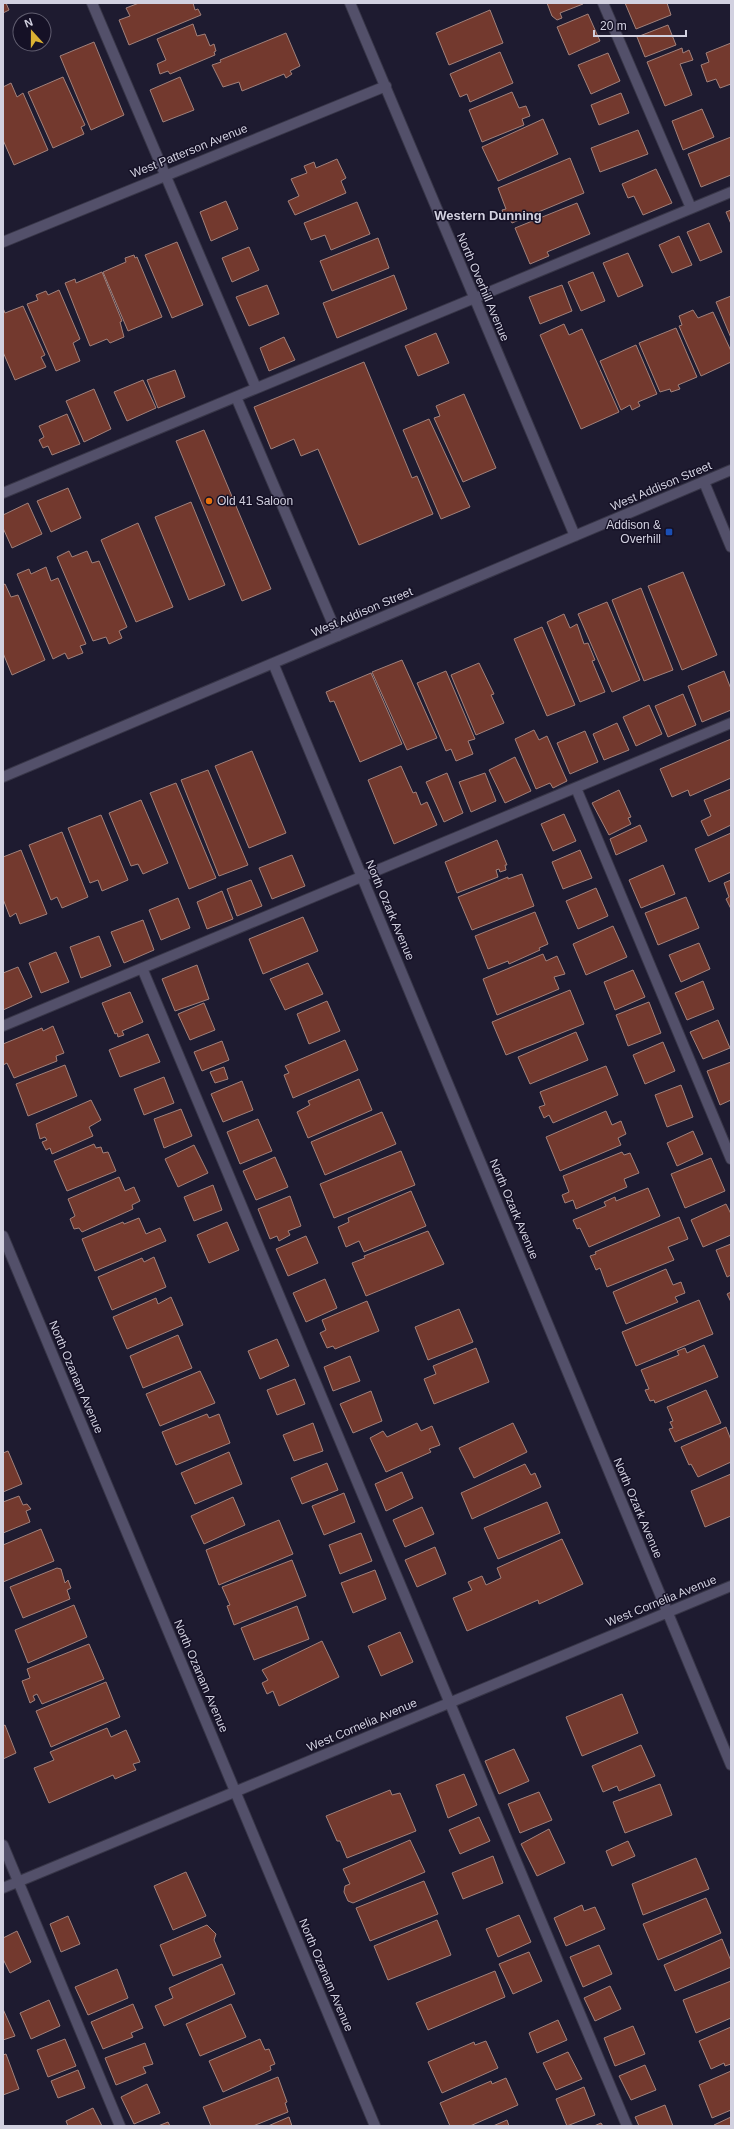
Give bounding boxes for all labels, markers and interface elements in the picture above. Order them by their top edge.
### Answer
north arrow [12,12,52,52]
scale bar [594,12,686,38]
text: N [23,16,34,30]
text: 20 m [600,19,627,33]
street label: West Patterson Avenue [128,121,250,181]
district label: Western Dunning [434,208,542,223]
street label: North Overhill Avenue [454,231,512,344]
street label: West Addison Street [608,458,714,514]
place label: Old 41 Saloon [217,494,293,508]
marker: Old 41 Saloon [204,496,214,506]
place label: Addison & Overhill [606,518,661,546]
marker: Addison & Overhill [664,527,674,537]
street label: West Addison Street [309,584,415,640]
street label: North Ozark Avenue [362,858,418,963]
street label: North Ozark Avenue [486,1157,542,1262]
street label: North Ozanam Avenue [46,1318,106,1436]
street label: North Ozark Avenue [610,1456,666,1561]
street label: West Cornelia Avenue [604,1572,719,1630]
street label: North Ozanam Avenue [171,1617,231,1735]
street label: West Cornelia Avenue [305,1695,419,1755]
street label: North Ozanam Avenue [296,1916,356,2034]

